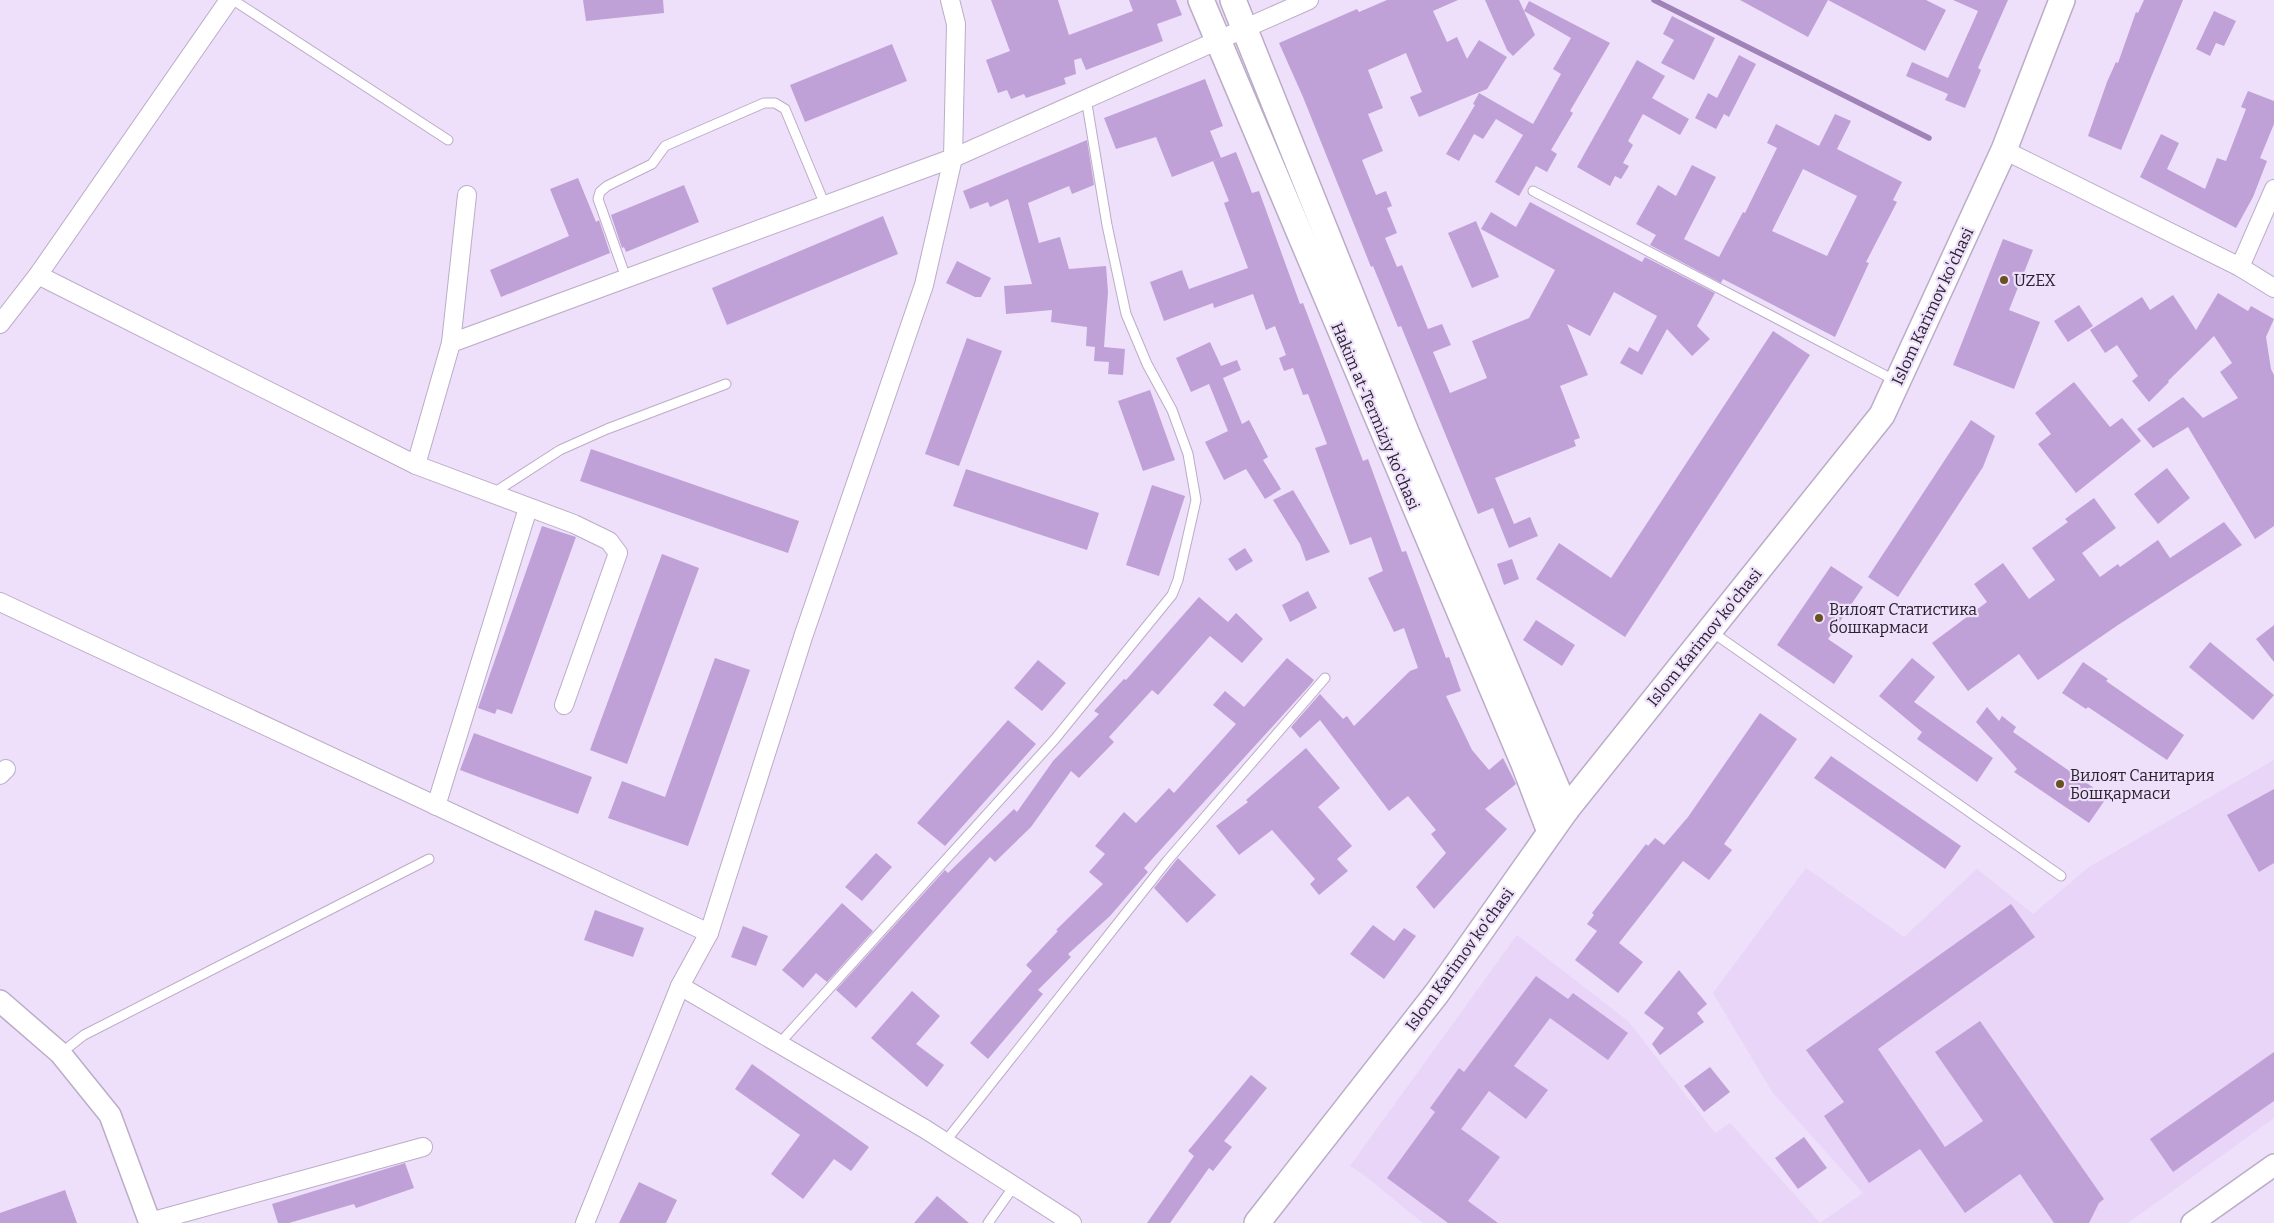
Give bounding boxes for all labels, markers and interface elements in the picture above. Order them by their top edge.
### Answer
street label: Islom Karimov ko'chasi [1888,224,1977,388]
place label: UZEX [2014,271,2056,290]
marker: UZEX [1998,274,2010,286]
street label: Hakim at-Termiziy ko'chasi [1327,320,1424,513]
street label: Islom Karimov ko'chasi [1643,565,1766,710]
place label: Вилоят Статистика бошкармаси [1829,600,1977,637]
marker: Вилоят Статистика бошкармаси [1813,612,1825,624]
place label: Вилоят Санитария Бошқармаси [2070,766,2215,803]
marker: Вилоят Санитария Бошқармаси [2054,778,2066,790]
street label: Islom Karimov ko'chasi [1401,884,1518,1034]

